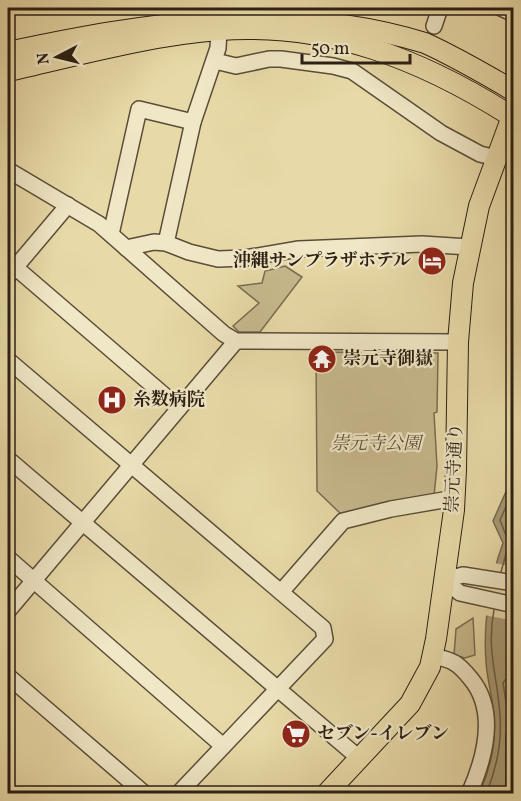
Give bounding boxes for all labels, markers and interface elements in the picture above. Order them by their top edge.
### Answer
north arrow [27,27,87,87]
scale bar [302,27,410,65]
text: 50 m [311,37,350,62]
text: N [32,51,56,66]
hotel icon: 沖縄サンプラザホテル [416,245,448,277]
place label: 沖縄サンプラザホテル [233,249,411,274]
temple icon: 崇元寺御嶽 [306,343,338,375]
place label: 崇元寺御嶽 [343,347,433,372]
hospital icon: 糸数病院 [96,384,128,416]
place label: 糸数病院 [133,388,205,413]
street label: 崇元寺通り [440,422,470,514]
park label: 崇元寺公園 [331,432,424,457]
supermarket icon: セブン-イレブン [280,718,312,750]
place label: セブン-イレブン [317,722,449,747]

